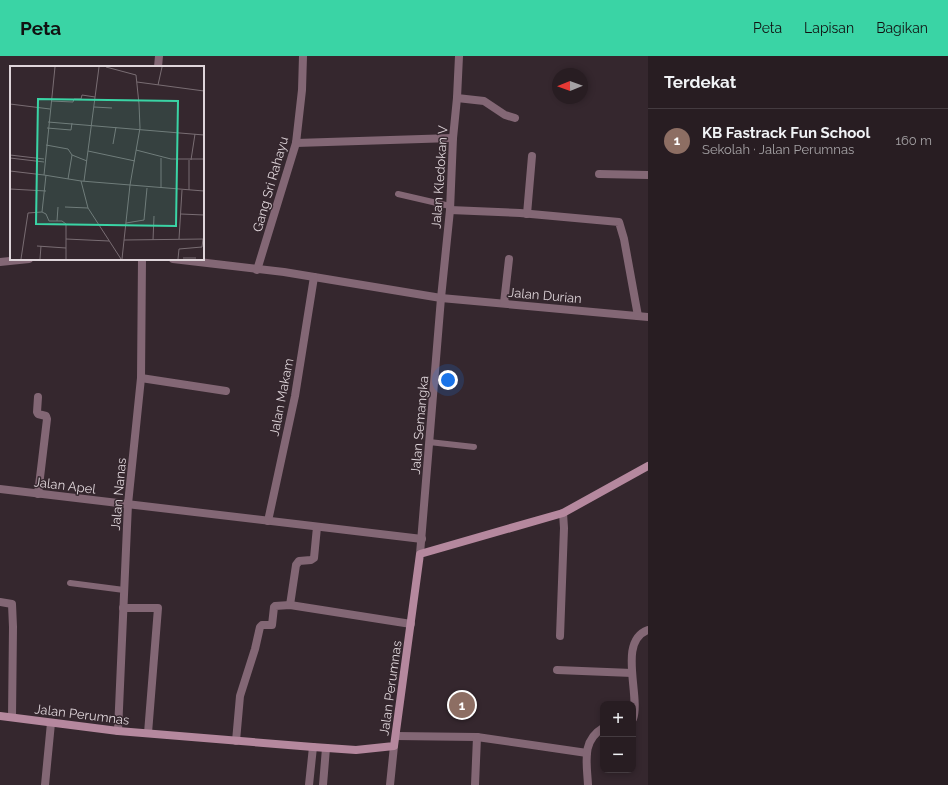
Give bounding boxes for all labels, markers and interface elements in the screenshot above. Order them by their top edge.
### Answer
text: Peta [20,17,61,39]
text: Peta [753,20,782,36]
text: Lapisan [804,20,854,36]
text: Bagikan [876,20,928,36]
inset map [10,66,204,260]
north arrow [552,68,588,104]
text: Terdekat [664,72,736,92]
text: KB Fastrack Fun School [702,124,870,142]
street label: Jalan Kledokan V [428,125,451,229]
text: 1 [674,133,680,148]
text: 160 m [895,133,932,148]
street label: Gang Sri Rahayu [250,135,291,234]
text: Sekolah · Jalan Perumnas [702,142,854,157]
street label: Jalan Durian [508,285,582,306]
street label: Jalan Makam [267,357,296,437]
your location [438,370,458,390]
street label: Jalan Semangka [408,375,431,475]
street label: Jalan Nanas [108,457,129,531]
street label: Jalan Apel [33,474,97,497]
street label: Jalan Perumnas [376,640,405,736]
pin: 1 [449,690,475,720]
street label: Jalan Perumnas [34,701,130,728]
map controls [600,701,636,773]
button: + [600,701,636,737]
button: − [600,737,636,773]

